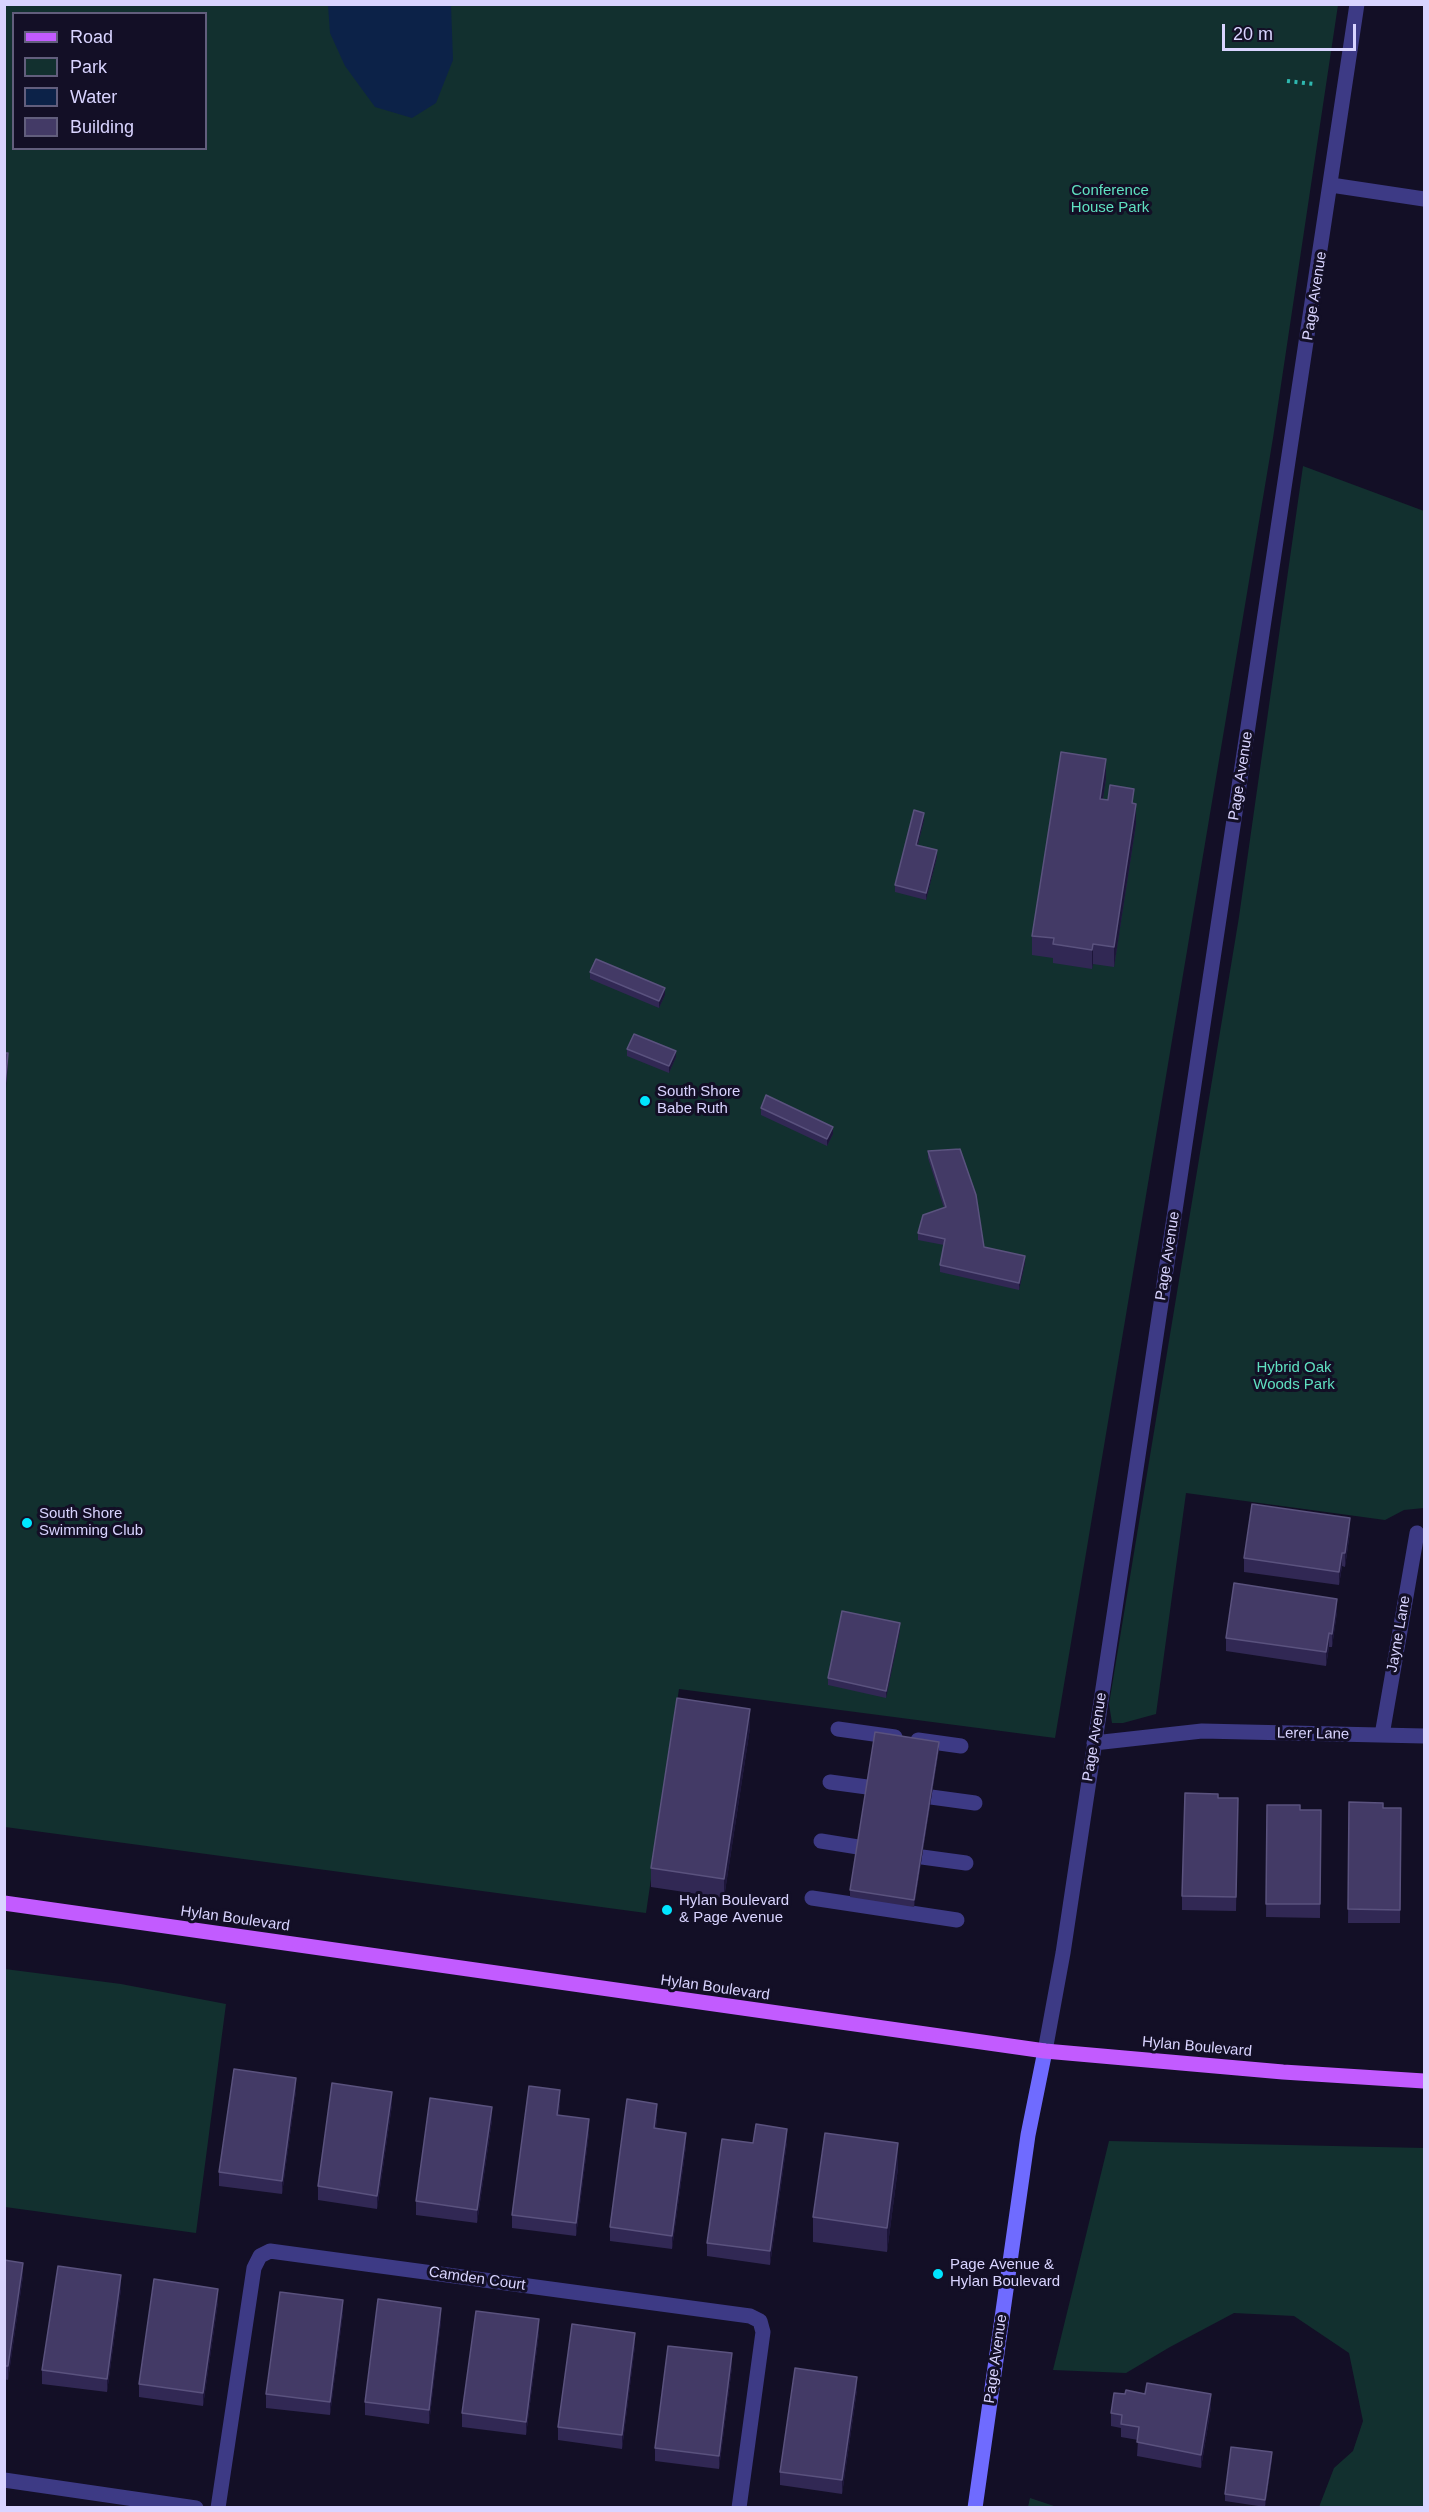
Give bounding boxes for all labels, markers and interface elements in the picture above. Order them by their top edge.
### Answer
legend [12,12,207,150]
scale bar [1225,12,1358,50]
text: 20 m [1233,24,1273,44]
text: Road [70,27,113,47]
text: Park [70,57,107,77]
text: Water [70,87,117,107]
text: Building [70,117,134,137]
park label: Conference House Park [1071,182,1149,217]
street label: Page Avenue [1299,250,1331,342]
street label: Page Avenue [1225,730,1257,822]
place label: South Shore Babe Ruth [657,1083,740,1118]
marker: South Shore Babe Ruth [638,1094,652,1108]
street label: Page Avenue [1152,1210,1184,1302]
park label: Hybrid Oak Woods Park [1253,1359,1335,1394]
place label: South Shore Swimming Club [39,1505,143,1540]
marker: South Shore Swimming Club [20,1516,34,1530]
street label: Jayne Lane [1383,1594,1415,1674]
street label: Page Avenue [1079,1691,1111,1783]
street label: Lerer Lane [1277,1724,1349,1744]
place label: Hylan Boulevard & Page Avenue [679,1892,789,1927]
street label: Hylan Boulevard [179,1902,291,1936]
marker: Hylan Boulevard & Page Avenue [660,1903,674,1917]
street label: Hylan Boulevard [659,1971,771,2005]
street label: Hylan Boulevard [1141,2033,1253,2061]
place label: Page Avenue & Hylan Boulevard [950,2256,1060,2291]
street label: Camden Court [427,2263,527,2295]
marker: Page Avenue & Hylan Boulevard [931,2267,945,2281]
street label: Page Avenue [981,2313,1011,2405]

